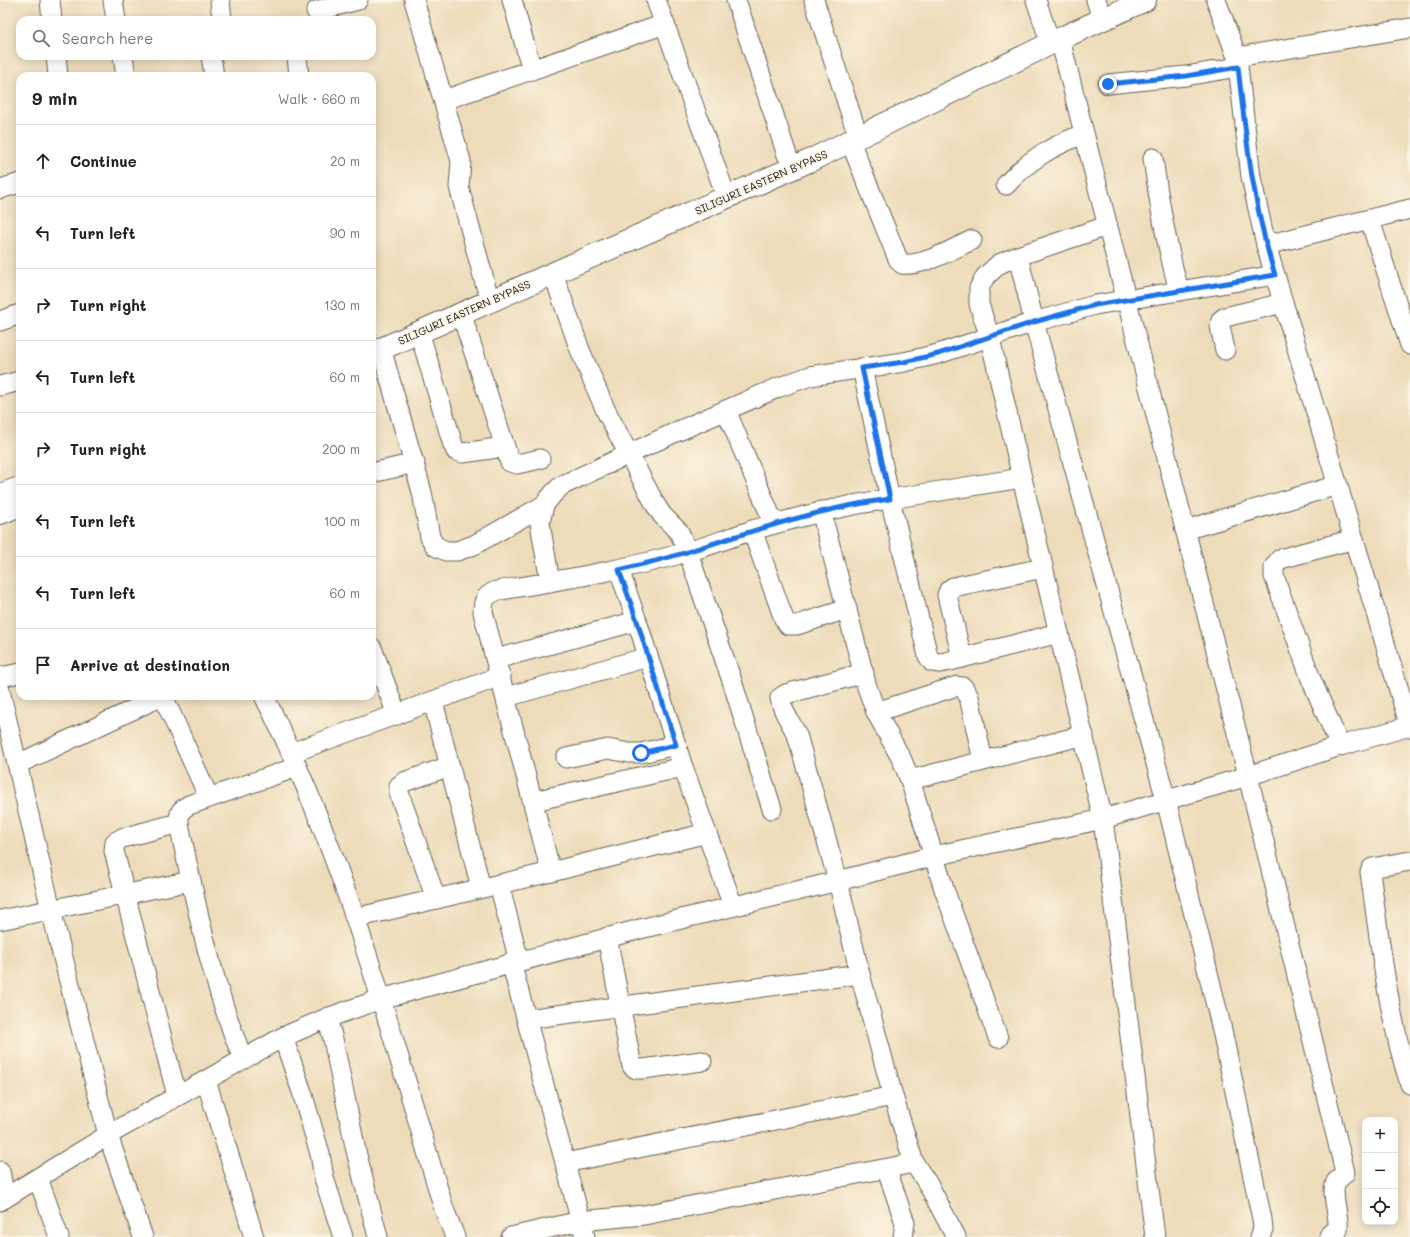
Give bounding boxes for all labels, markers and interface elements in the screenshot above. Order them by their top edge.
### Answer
search box [16,16,376,60]
icon: search [30,27,52,49]
text: Search here [62,28,153,48]
route end [1099,75,1117,93]
text: 9 min [32,87,77,109]
text: Walk · 660 m [278,90,360,107]
street label: SILIGURI EASTERN BYPASS [692,146,830,218]
icon: ahead [32,150,54,172]
text: Continue [70,151,137,171]
text: 20 m [330,152,360,169]
icon: left [32,222,54,244]
text: Turn left [70,223,135,243]
text: 90 m [330,224,360,241]
street label: SILIGURI EASTERN BYPASS [395,276,533,348]
icon: right [32,294,54,316]
text: Turn right [70,295,147,315]
text: 130 m [324,296,360,313]
icon: left [32,366,54,388]
text: Turn left [70,367,135,387]
text: 60 m [330,368,360,385]
icon: right [32,438,54,460]
text: Turn right [70,439,147,459]
text: 200 m [322,440,360,457]
icon: left [32,510,54,532]
text: Turn left [70,511,135,531]
text: 100 m [324,512,360,529]
icon: left [32,582,54,604]
text: Turn left [70,583,135,603]
text: 60 m [330,584,360,601]
icon: arrive [32,654,54,676]
text: Arrive at destination [70,655,230,675]
route start [632,744,650,762]
map controls [1362,1117,1398,1225]
button: + [1362,1117,1398,1153]
button: − [1362,1153,1398,1189]
button: locate [1362,1189,1398,1225]

